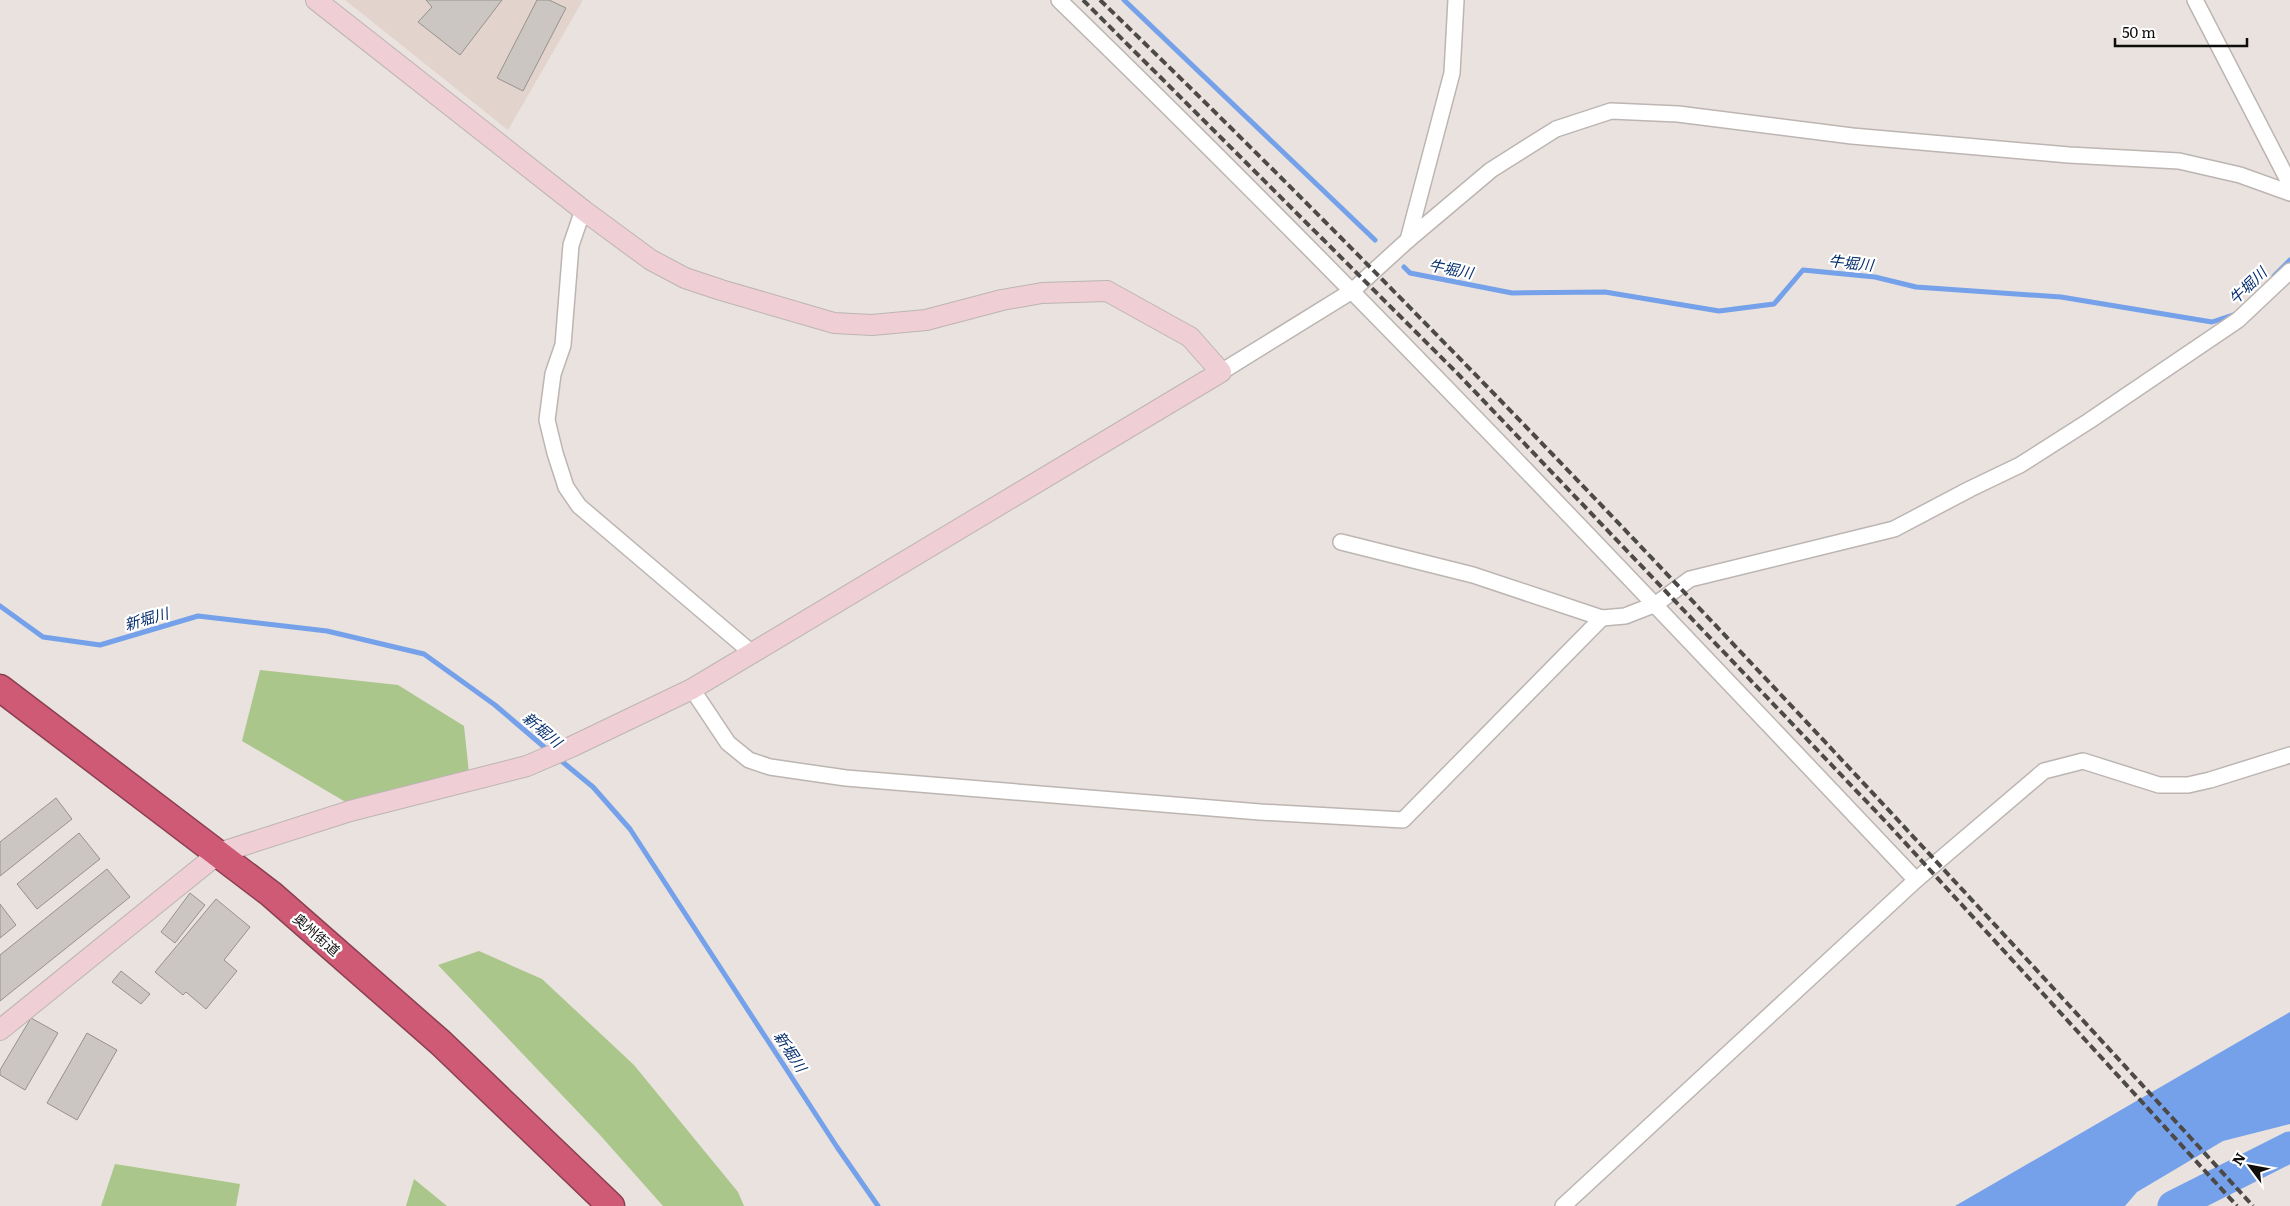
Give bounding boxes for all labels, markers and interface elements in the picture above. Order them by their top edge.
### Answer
scale bar [2115,15,2248,47]
text: 50 m [2122,20,2156,43]
water label: 牛堀川 [1827,248,1877,276]
water label: 牛堀川 [1427,252,1477,284]
water label: 牛堀川 [2223,260,2273,309]
water label: 新堀川 [121,600,173,635]
water label: 新堀川 [518,706,569,754]
street label: 奥州街道 [289,908,345,960]
water label: 新堀川 [769,1026,814,1078]
north arrow [2225,1141,2275,1191]
text: N [2227,1148,2250,1169]

